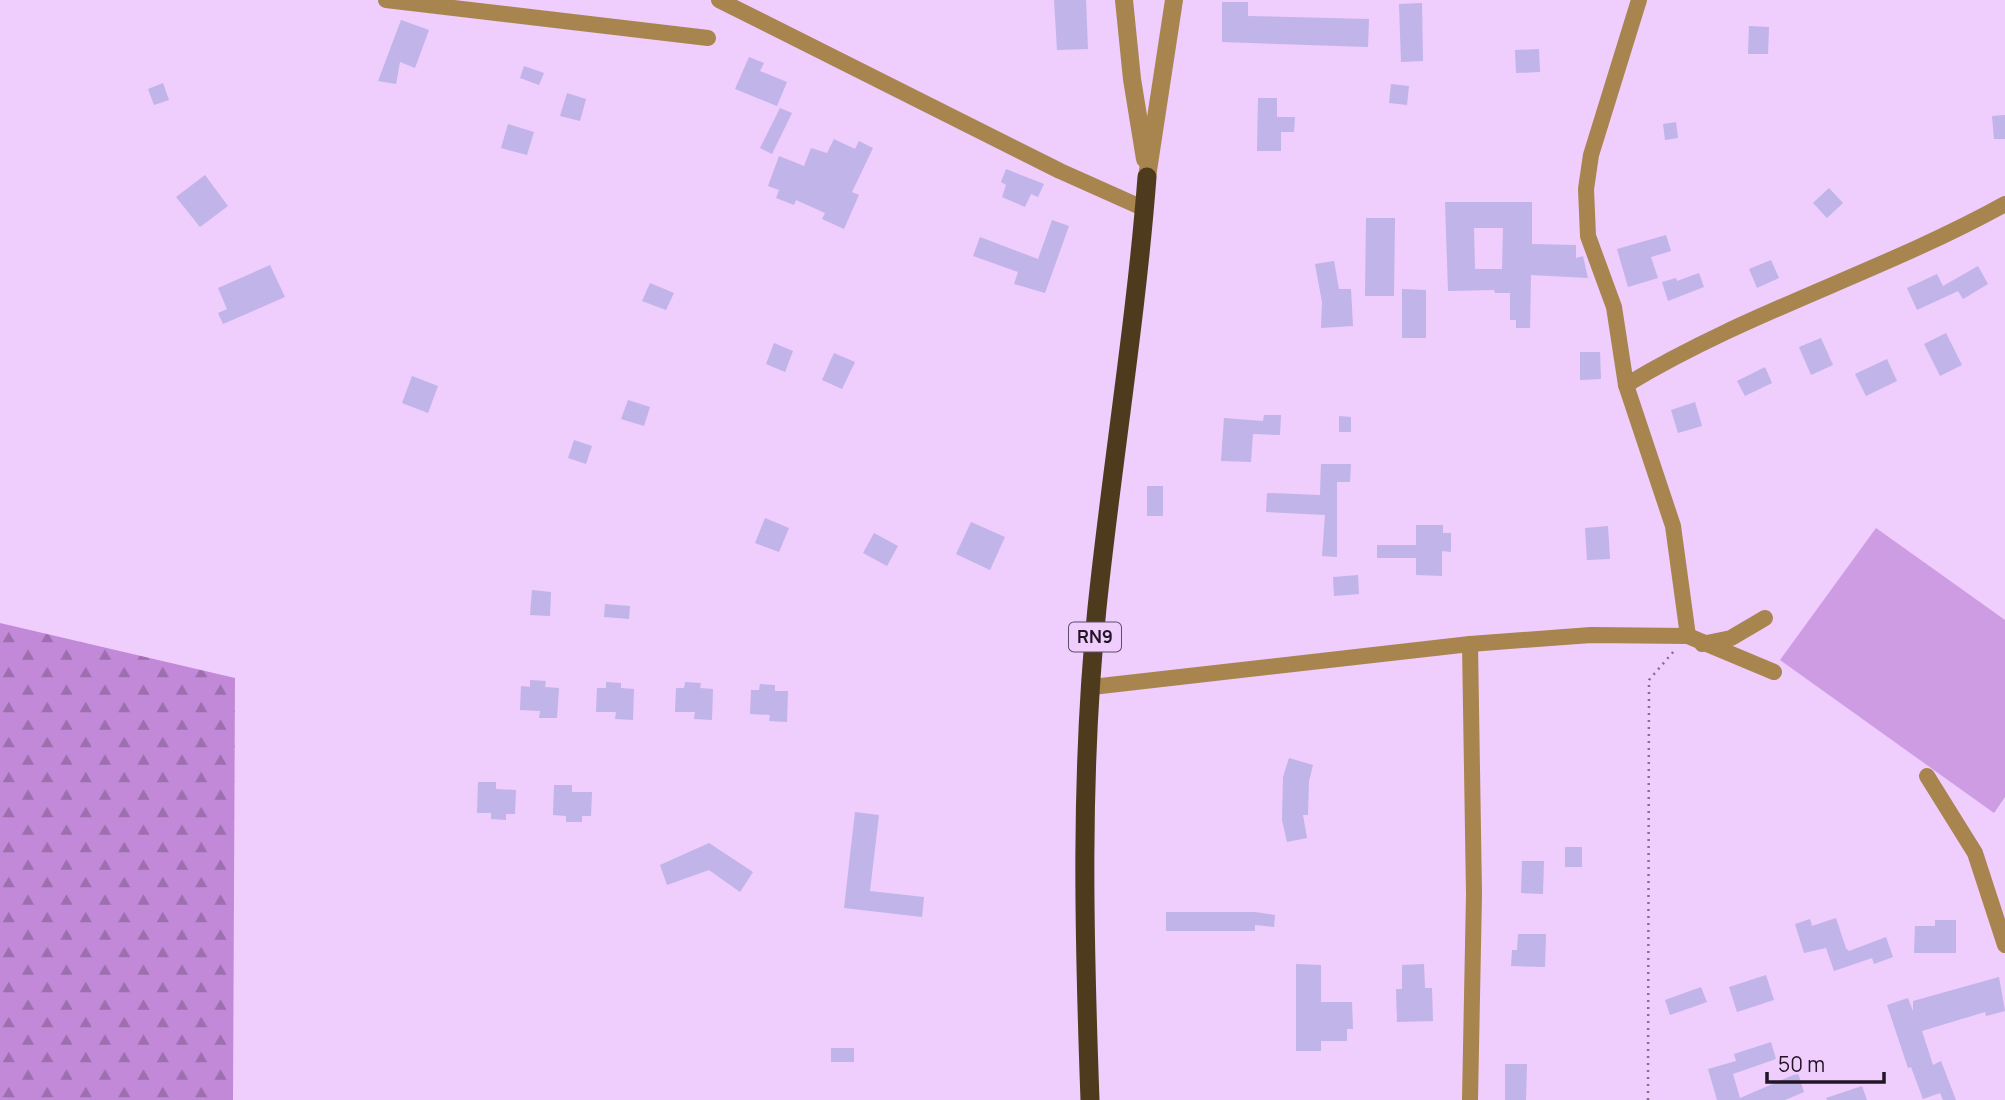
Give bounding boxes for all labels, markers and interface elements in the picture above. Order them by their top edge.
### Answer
road number: RN9 [1069,622,1121,652]
scale bar [1767,1040,1884,1084]
text: 50 m [1778,1050,1825,1078]

